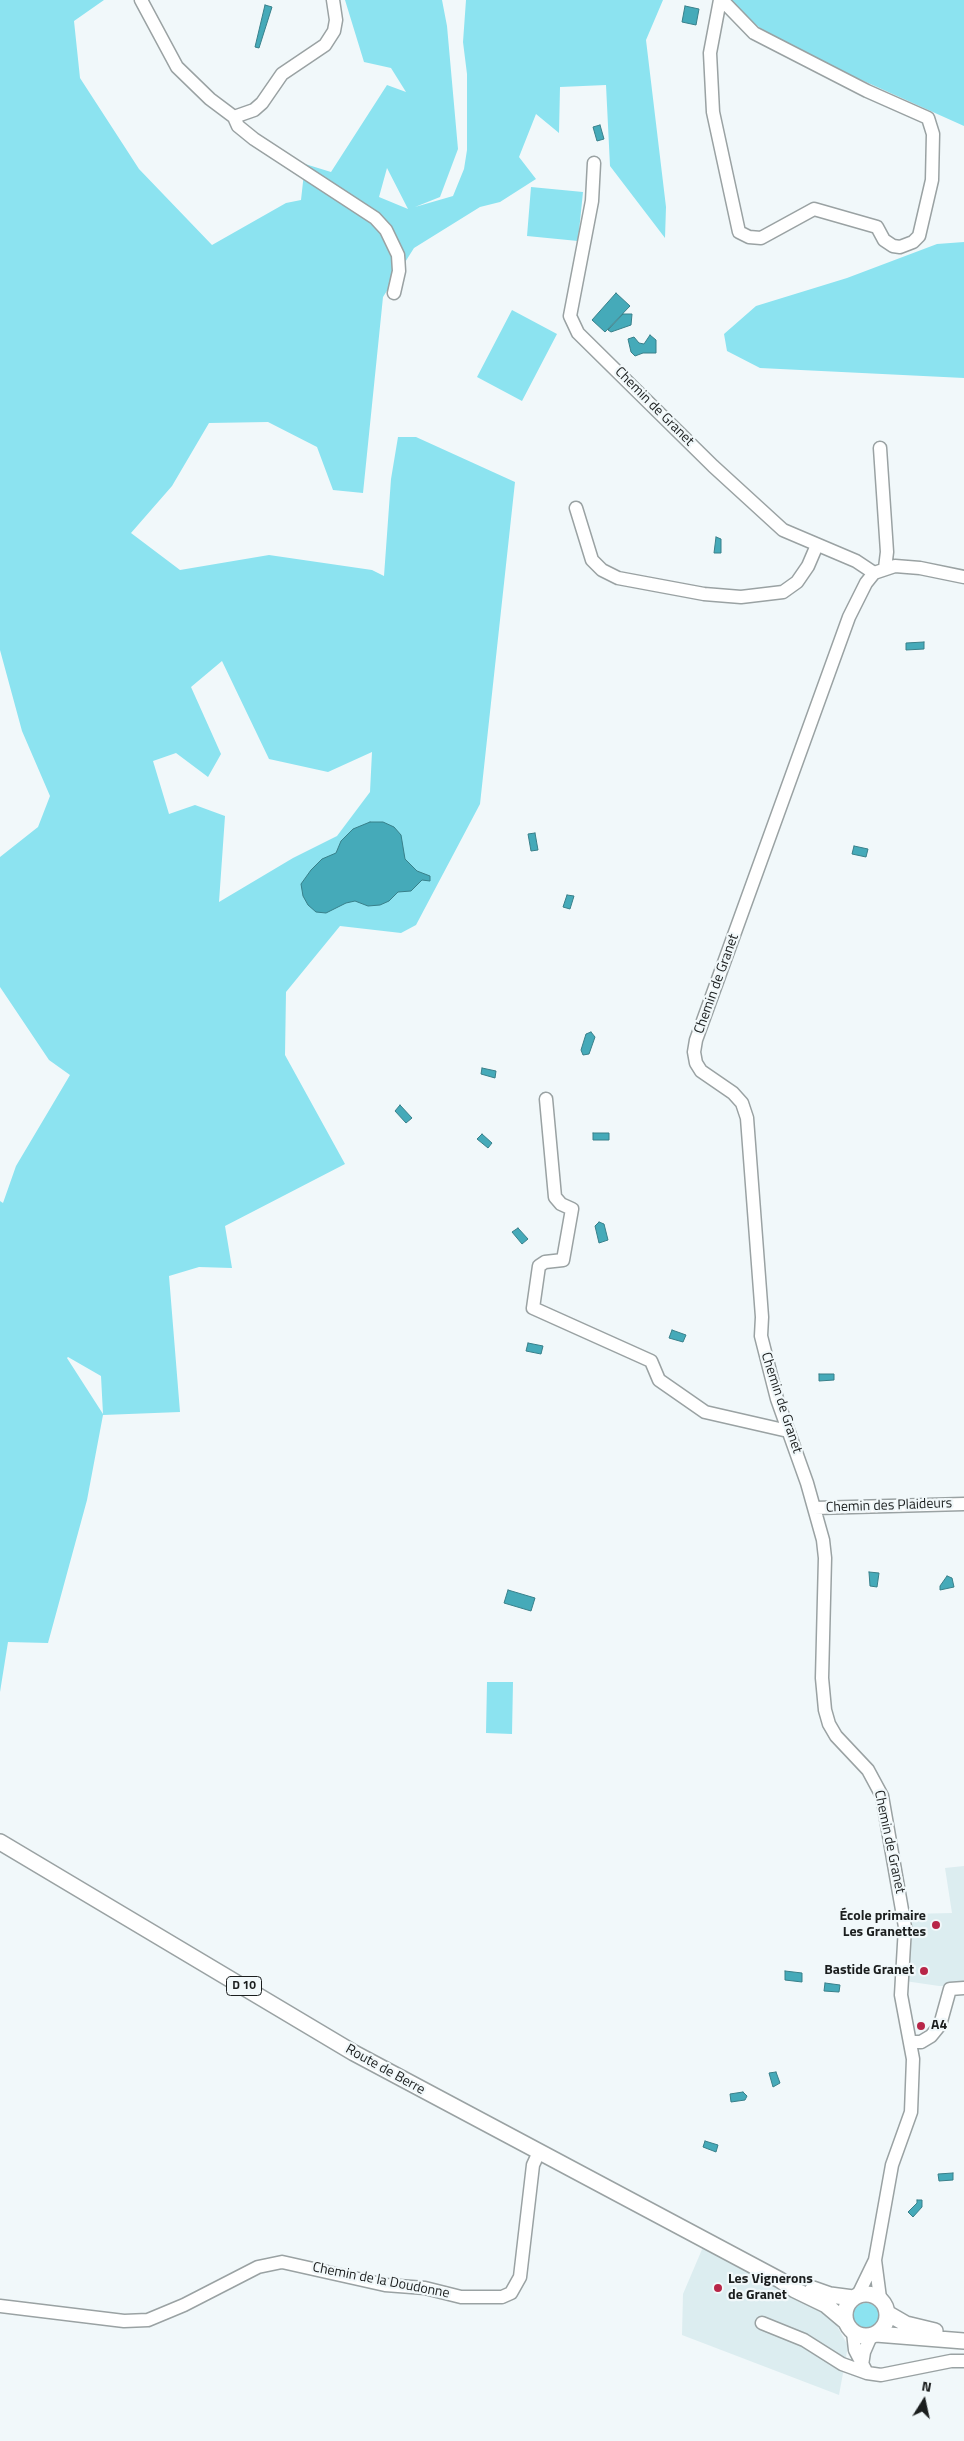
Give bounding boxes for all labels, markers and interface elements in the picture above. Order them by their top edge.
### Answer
street label: Chemin de Granet [611,364,697,450]
street label: Chemin de Granet [691,932,743,1036]
street label: Chemin de Granet [757,1350,805,1456]
street label: Chemin des Plaideurs [825,1495,953,1517]
street label: Chemin de Granet [870,1789,908,1895]
place label: École primaire Les Granettes [839,1909,926,1941]
marker: École primaire Les Granettes [930,1919,942,1931]
place label: Bastide Granet [824,1963,914,1979]
marker: Bastide Granet [918,1965,930,1977]
road number: D 10 [226,1976,262,1995]
place label: A4 [931,2018,947,2034]
marker: A4 [915,2020,927,2032]
street label: Route de Berre [342,2041,428,2099]
street label: Chemin de la Doudonne [311,2259,451,2303]
place label: Les Vignerons de Granet [728,2272,813,2304]
marker: Les Vignerons de Granet [712,2282,724,2294]
text: N [920,2375,933,2397]
north arrow [899,2376,949,2426]

